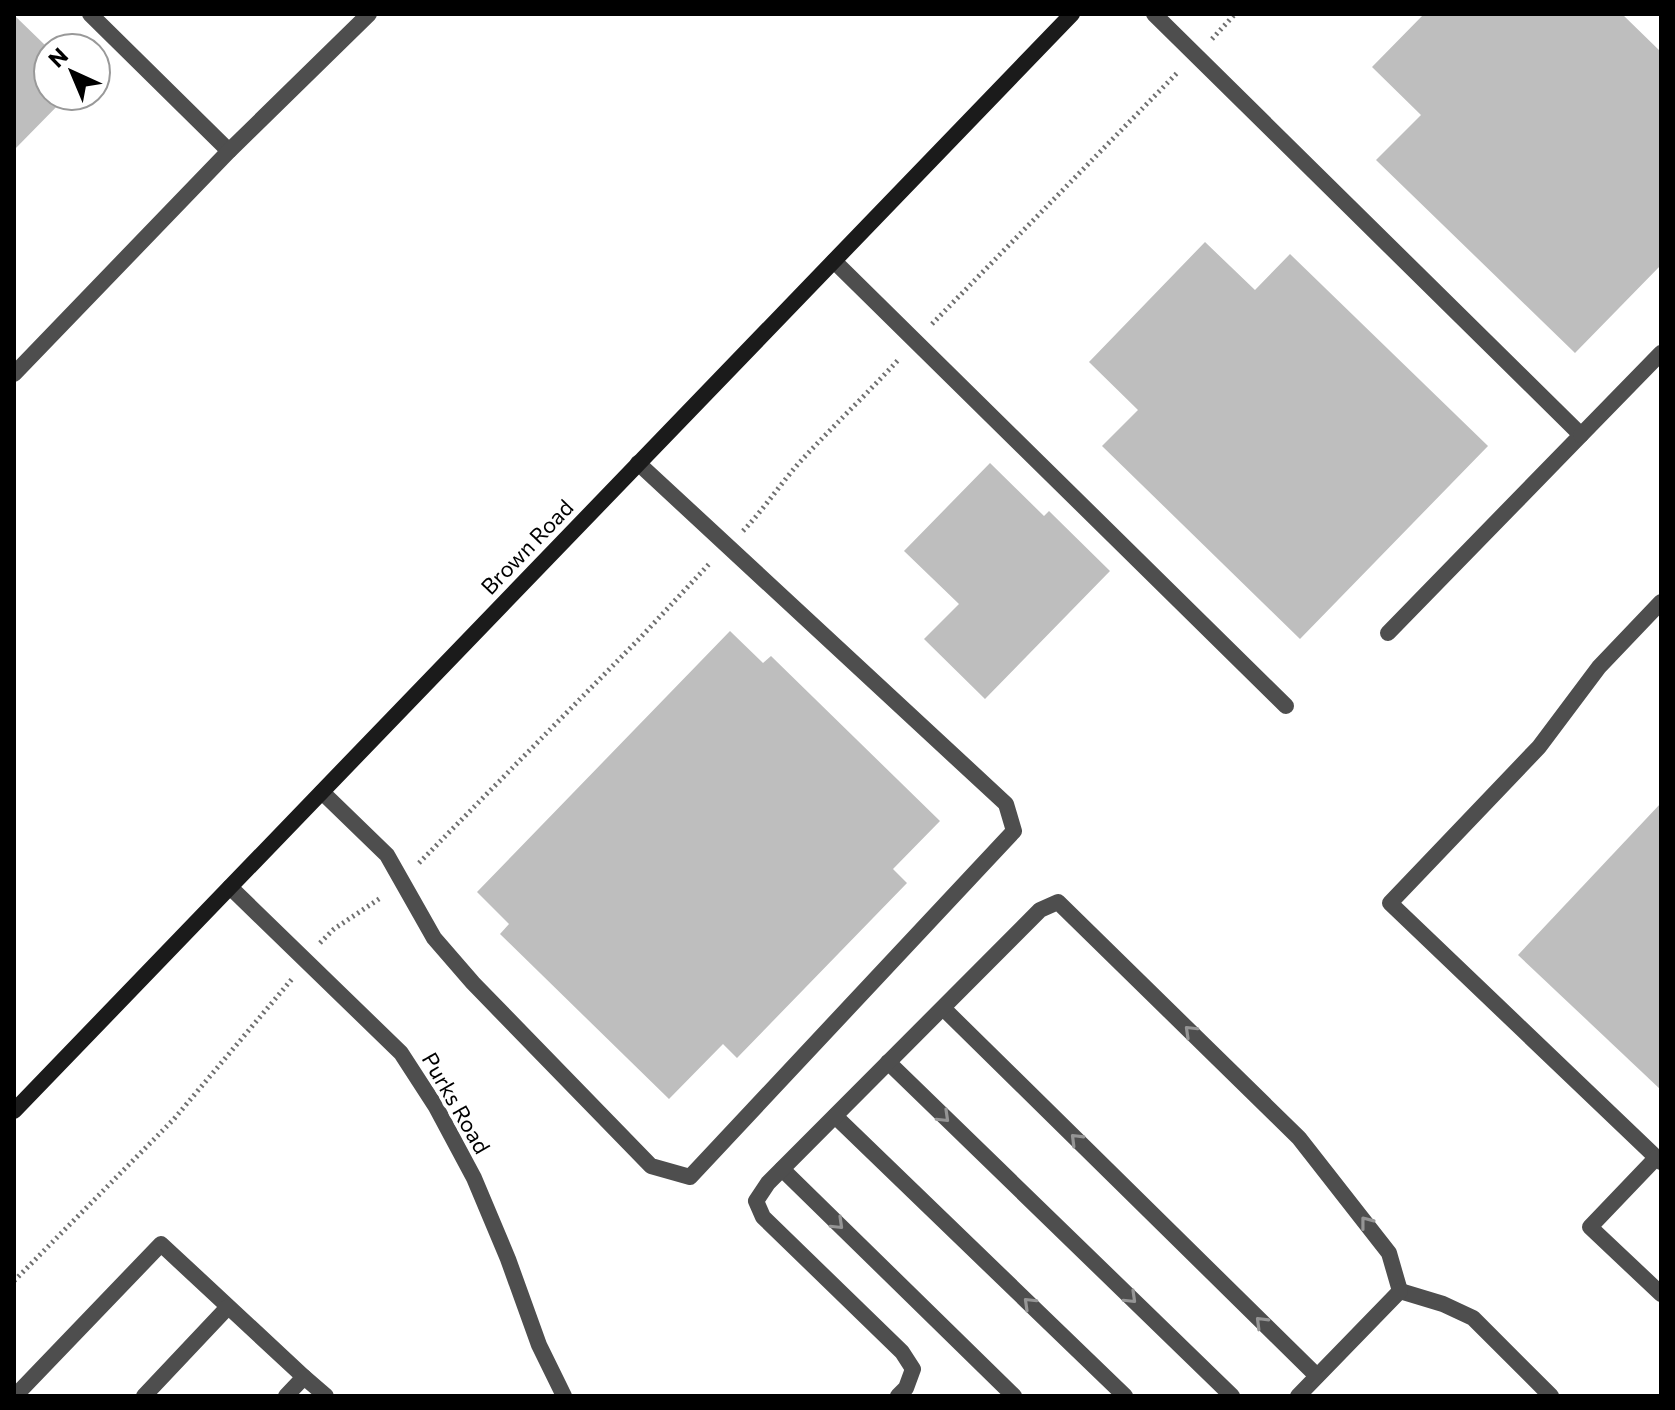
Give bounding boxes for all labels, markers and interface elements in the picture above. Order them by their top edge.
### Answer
north arrow [32,32,112,112]
text: N [42,42,73,73]
street label: Brown Road [475,494,578,600]
one-way arrow [1185,1026,1199,1041]
street label: Purks Road [417,1047,496,1158]
one-way arrow [935,1108,949,1122]
one-way arrow [1071,1134,1085,1148]
one-way arrow [829,1215,843,1229]
one-way arrow [1361,1216,1375,1231]
one-way arrow [1122,1289,1136,1303]
one-way arrow [1024,1298,1038,1312]
one-way arrow [1256,1316,1270,1331]

